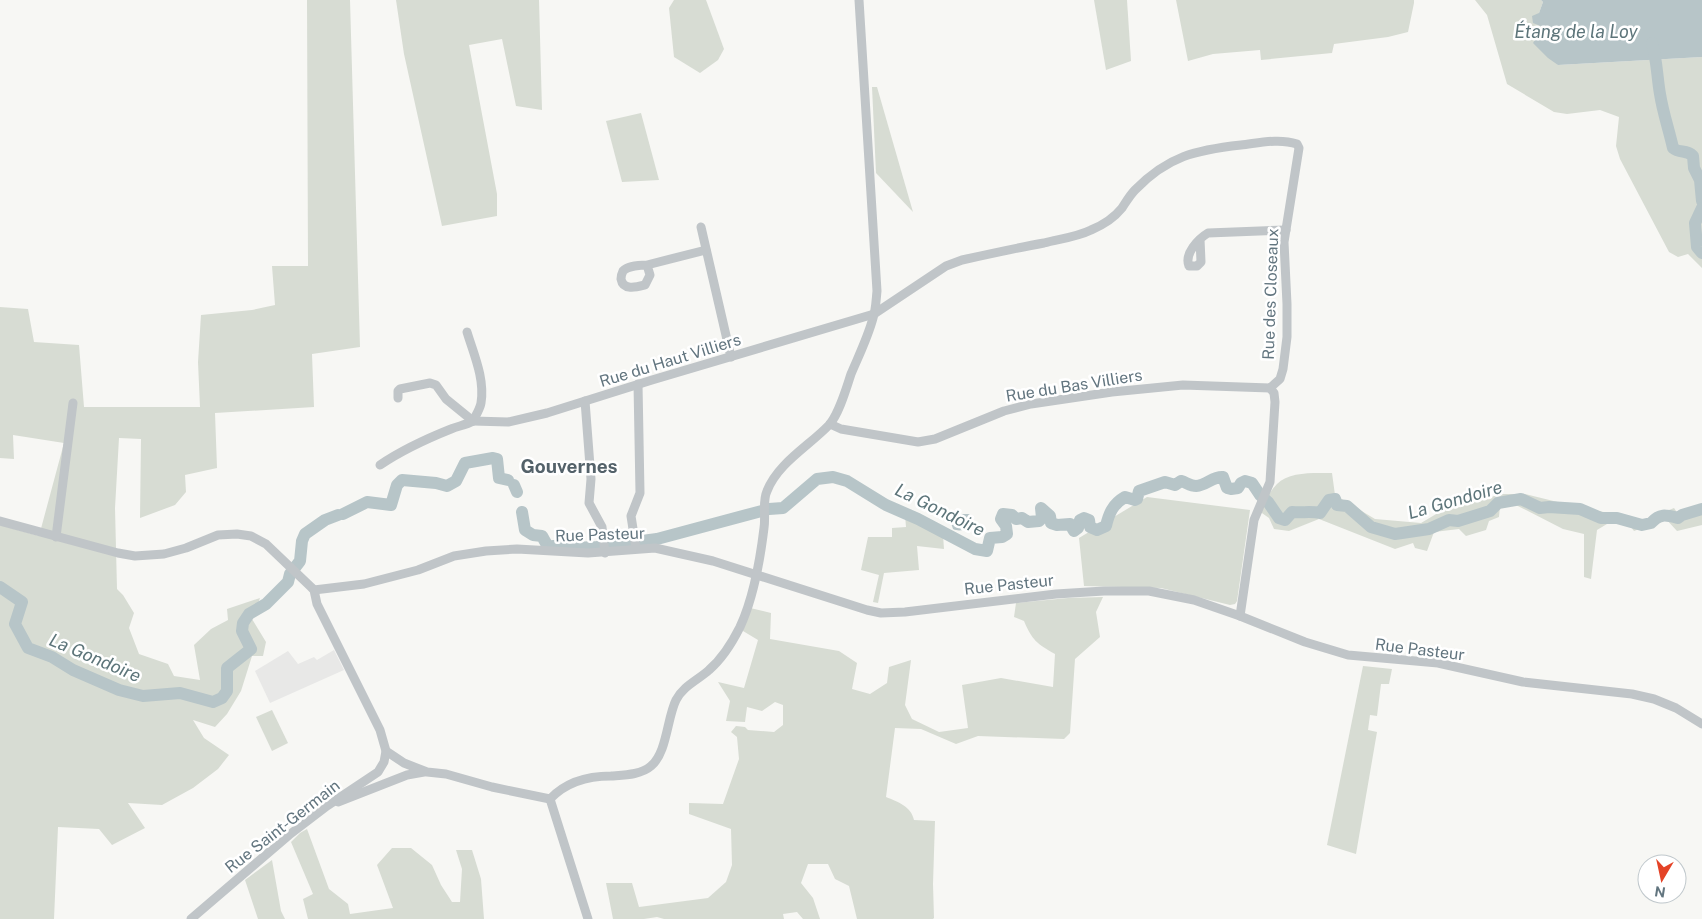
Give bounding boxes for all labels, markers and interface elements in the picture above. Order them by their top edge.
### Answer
water label: Étang de la Loy [1514,20,1639,42]
street label: Rue des Closeaux [1259,228,1282,360]
street label: Rue du Haut Villiers [597,330,743,391]
street label: Rue du Bas Villiers [1004,365,1144,406]
district label: Gouvernes [520,455,618,477]
water label: La Gondoire [1405,476,1505,523]
water label: La Gondoire [892,479,989,540]
street label: Rue Pasteur [555,523,645,546]
street label: Rue Pasteur [963,570,1055,599]
water label: La Gondoire [46,629,144,686]
street label: Rue Pasteur [1374,635,1466,664]
street label: Rue Saint-Germain [221,776,343,877]
north arrow [1637,854,1687,904]
text: N [1653,883,1667,901]

